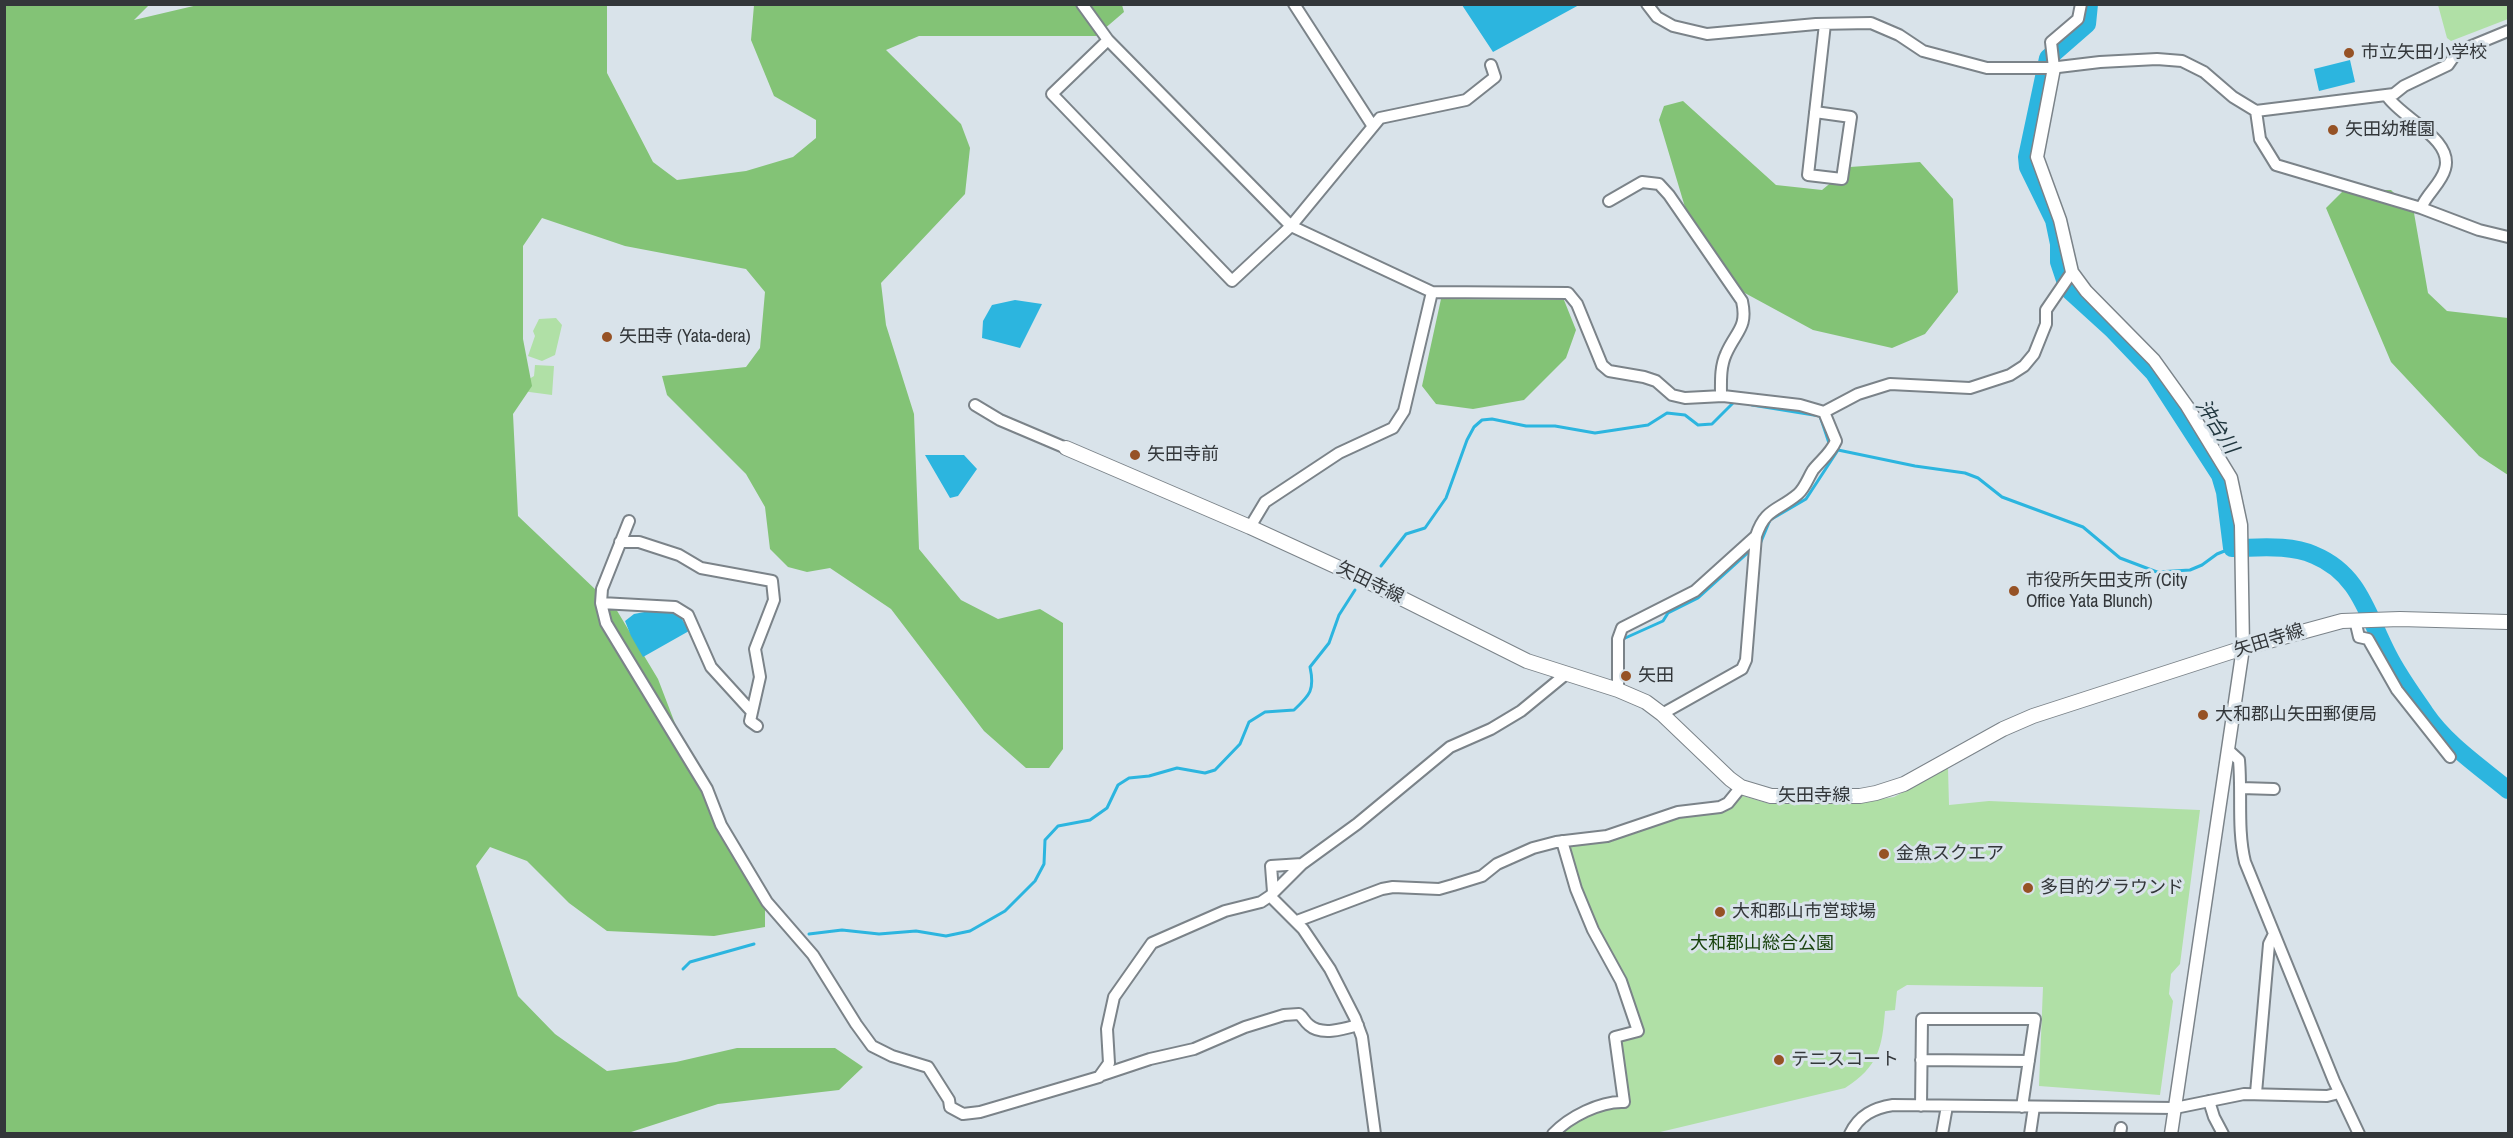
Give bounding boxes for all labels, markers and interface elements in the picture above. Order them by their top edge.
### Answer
place label: 市立矢田小学校 [2361,42,2487,64]
marker: 市立矢田小学校 [2342,46,2356,60]
place label: 矢田幼稚園 [2345,119,2435,141]
marker: 矢田幼稚園 [2326,123,2340,137]
place label: 矢田寺 (Yata-dera) [619,326,751,348]
marker: 矢田寺 (Yata-dera) [600,330,614,344]
water label: 沖台川 [2190,395,2242,459]
place label: 矢田寺前 [1147,444,1219,466]
marker: 矢田寺前 [1128,448,1142,462]
street label: 矢田寺線 [1333,558,1407,608]
place label: 市役所矢田支所 (City Office Yata Blunch) [2026,570,2187,612]
marker: 市役所矢田支所 (City Office Yata Blunch) [2007,584,2021,598]
street label: 矢田寺線 [2231,620,2307,662]
place label: 矢田 [1638,665,1674,687]
marker: 矢田 [1619,669,1633,683]
place label: 大和郡山矢田郵便局 [2215,704,2377,726]
marker: 大和郡山矢田郵便局 [2196,708,2210,722]
street label: 矢田寺線 [1778,785,1850,807]
place label: 金魚スクエア [1896,843,2004,865]
marker: 金魚スクエア [1877,847,1891,861]
place label: 多目的グラウンド [2040,877,2184,899]
marker: 多目的グラウンド [2021,881,2035,895]
place label: 大和郡山市営球場 [1732,901,1876,923]
marker: 大和郡山市営球場 [1713,905,1727,919]
park label: 大和郡山総合公園 [1690,933,1834,955]
place label: テニスコート [1791,1049,1899,1071]
marker: テニスコート [1772,1053,1786,1067]

